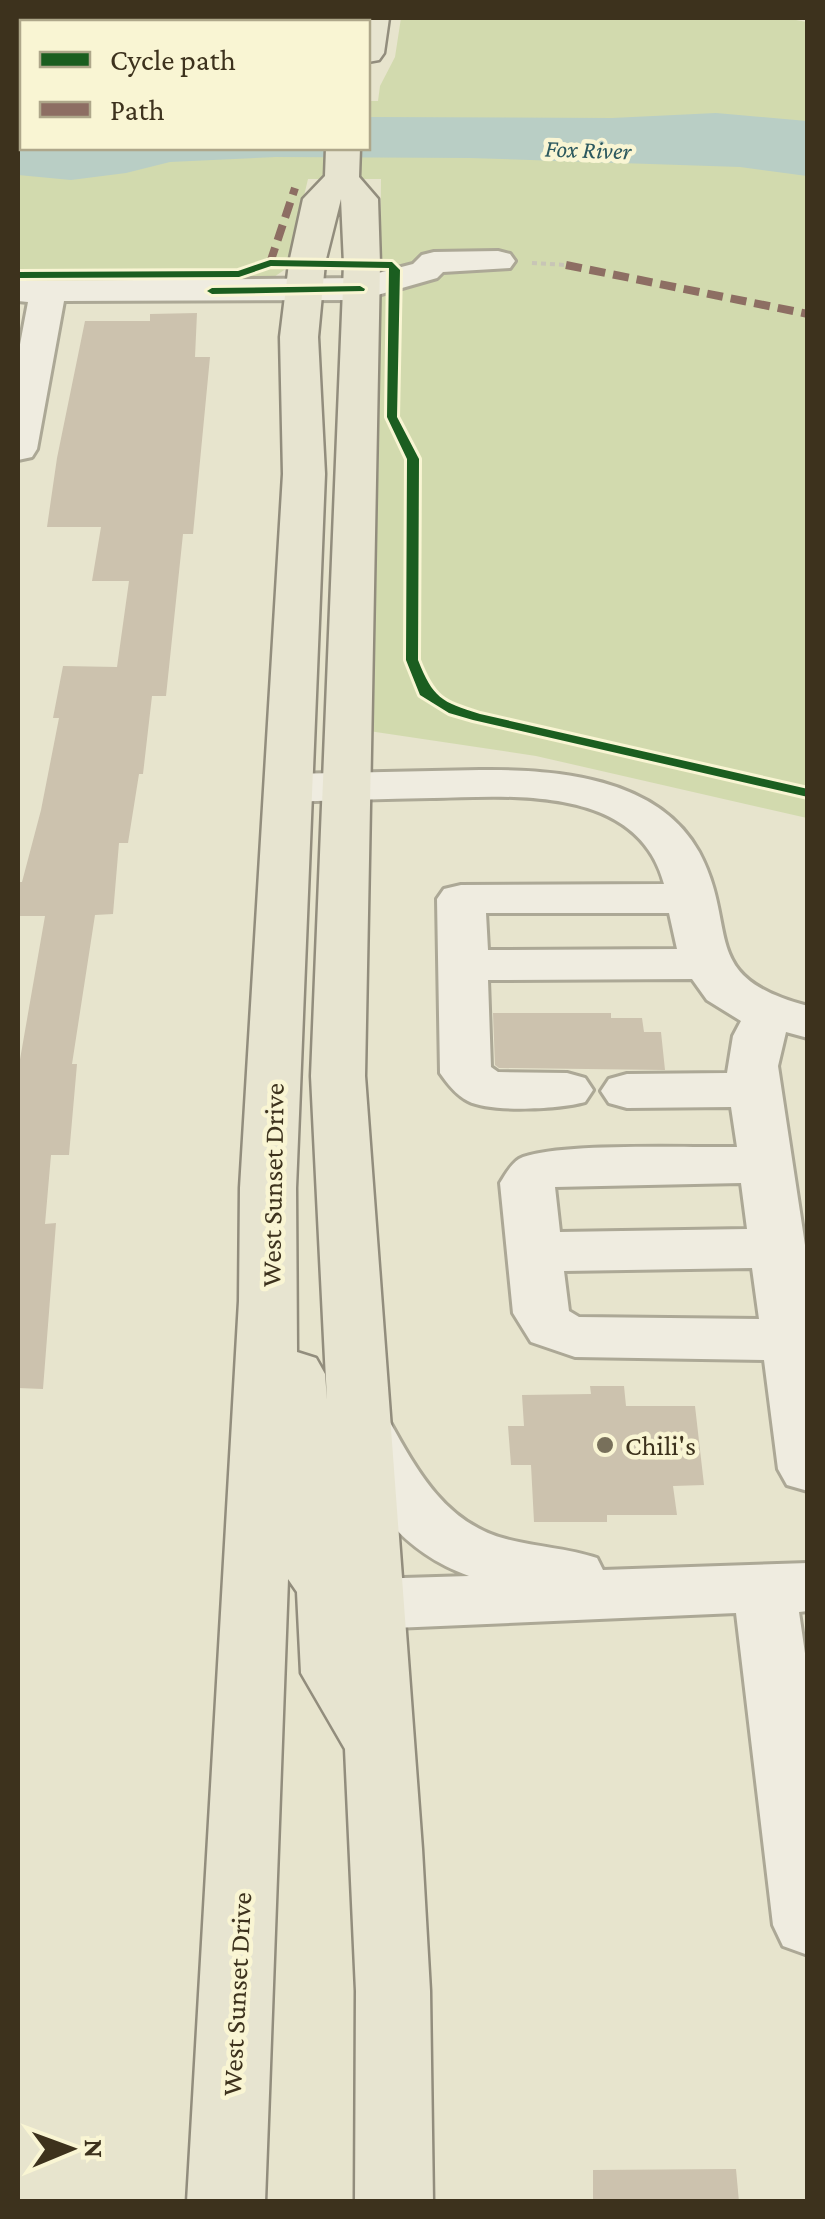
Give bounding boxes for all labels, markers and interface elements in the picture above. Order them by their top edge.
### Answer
legend [20,20,370,150]
text: Cycle path [110,43,236,77]
text: Path [110,93,165,126]
water label: Fox River [544,134,633,165]
street label: West Sunset Drive [255,1083,290,1287]
place label: Chili's [625,1430,696,1461]
marker: Chili's [594,1434,616,1456]
street label: West Sunset Drive [216,1891,257,2097]
north arrow [20,2099,120,2199]
text: N [79,2139,110,2158]

